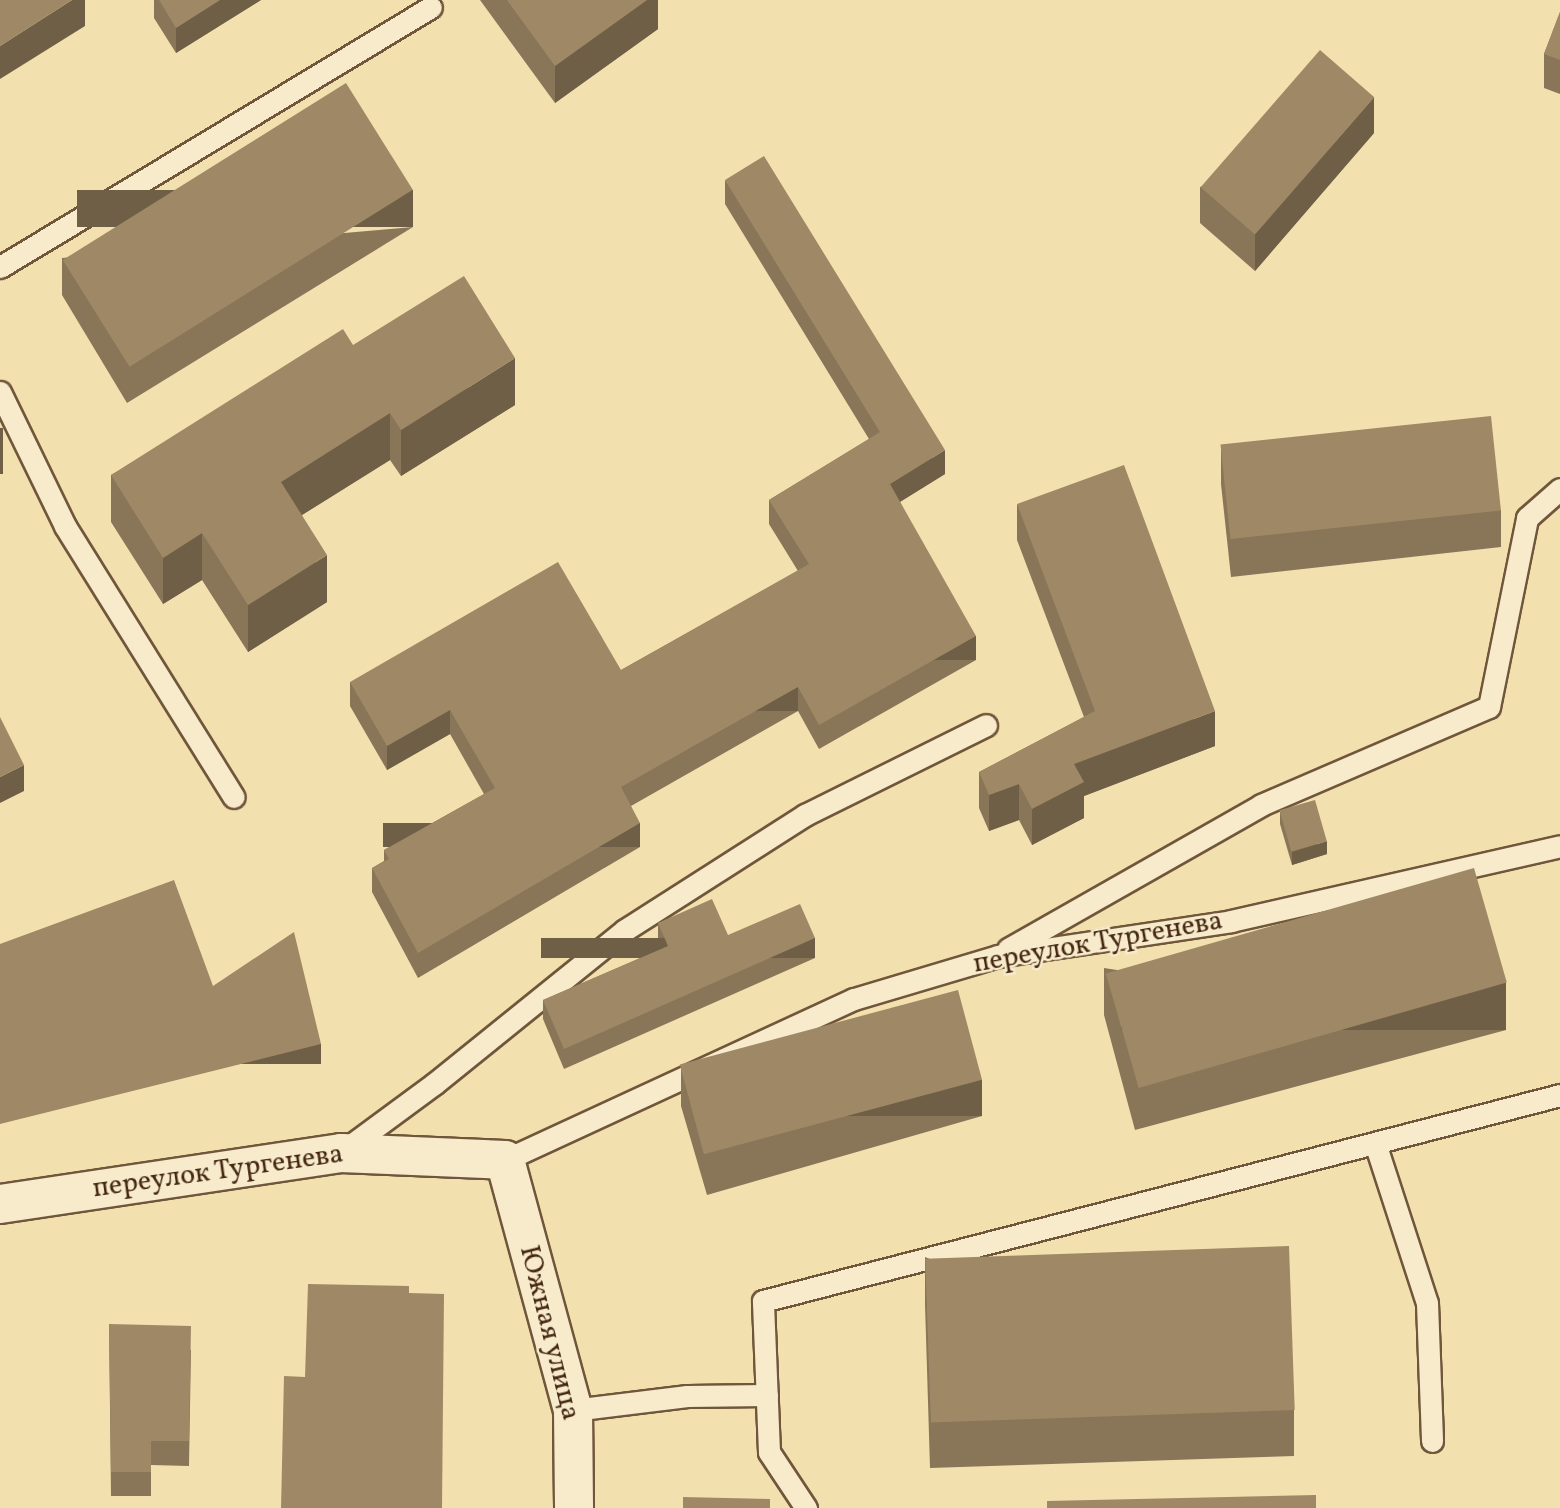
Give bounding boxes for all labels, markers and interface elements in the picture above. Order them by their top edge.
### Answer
street label: переулок Тургенева [970,904,1226,982]
street label: переулок Тургенева [90,1138,346,1206]
street label: Южная улица [511,1242,587,1424]

